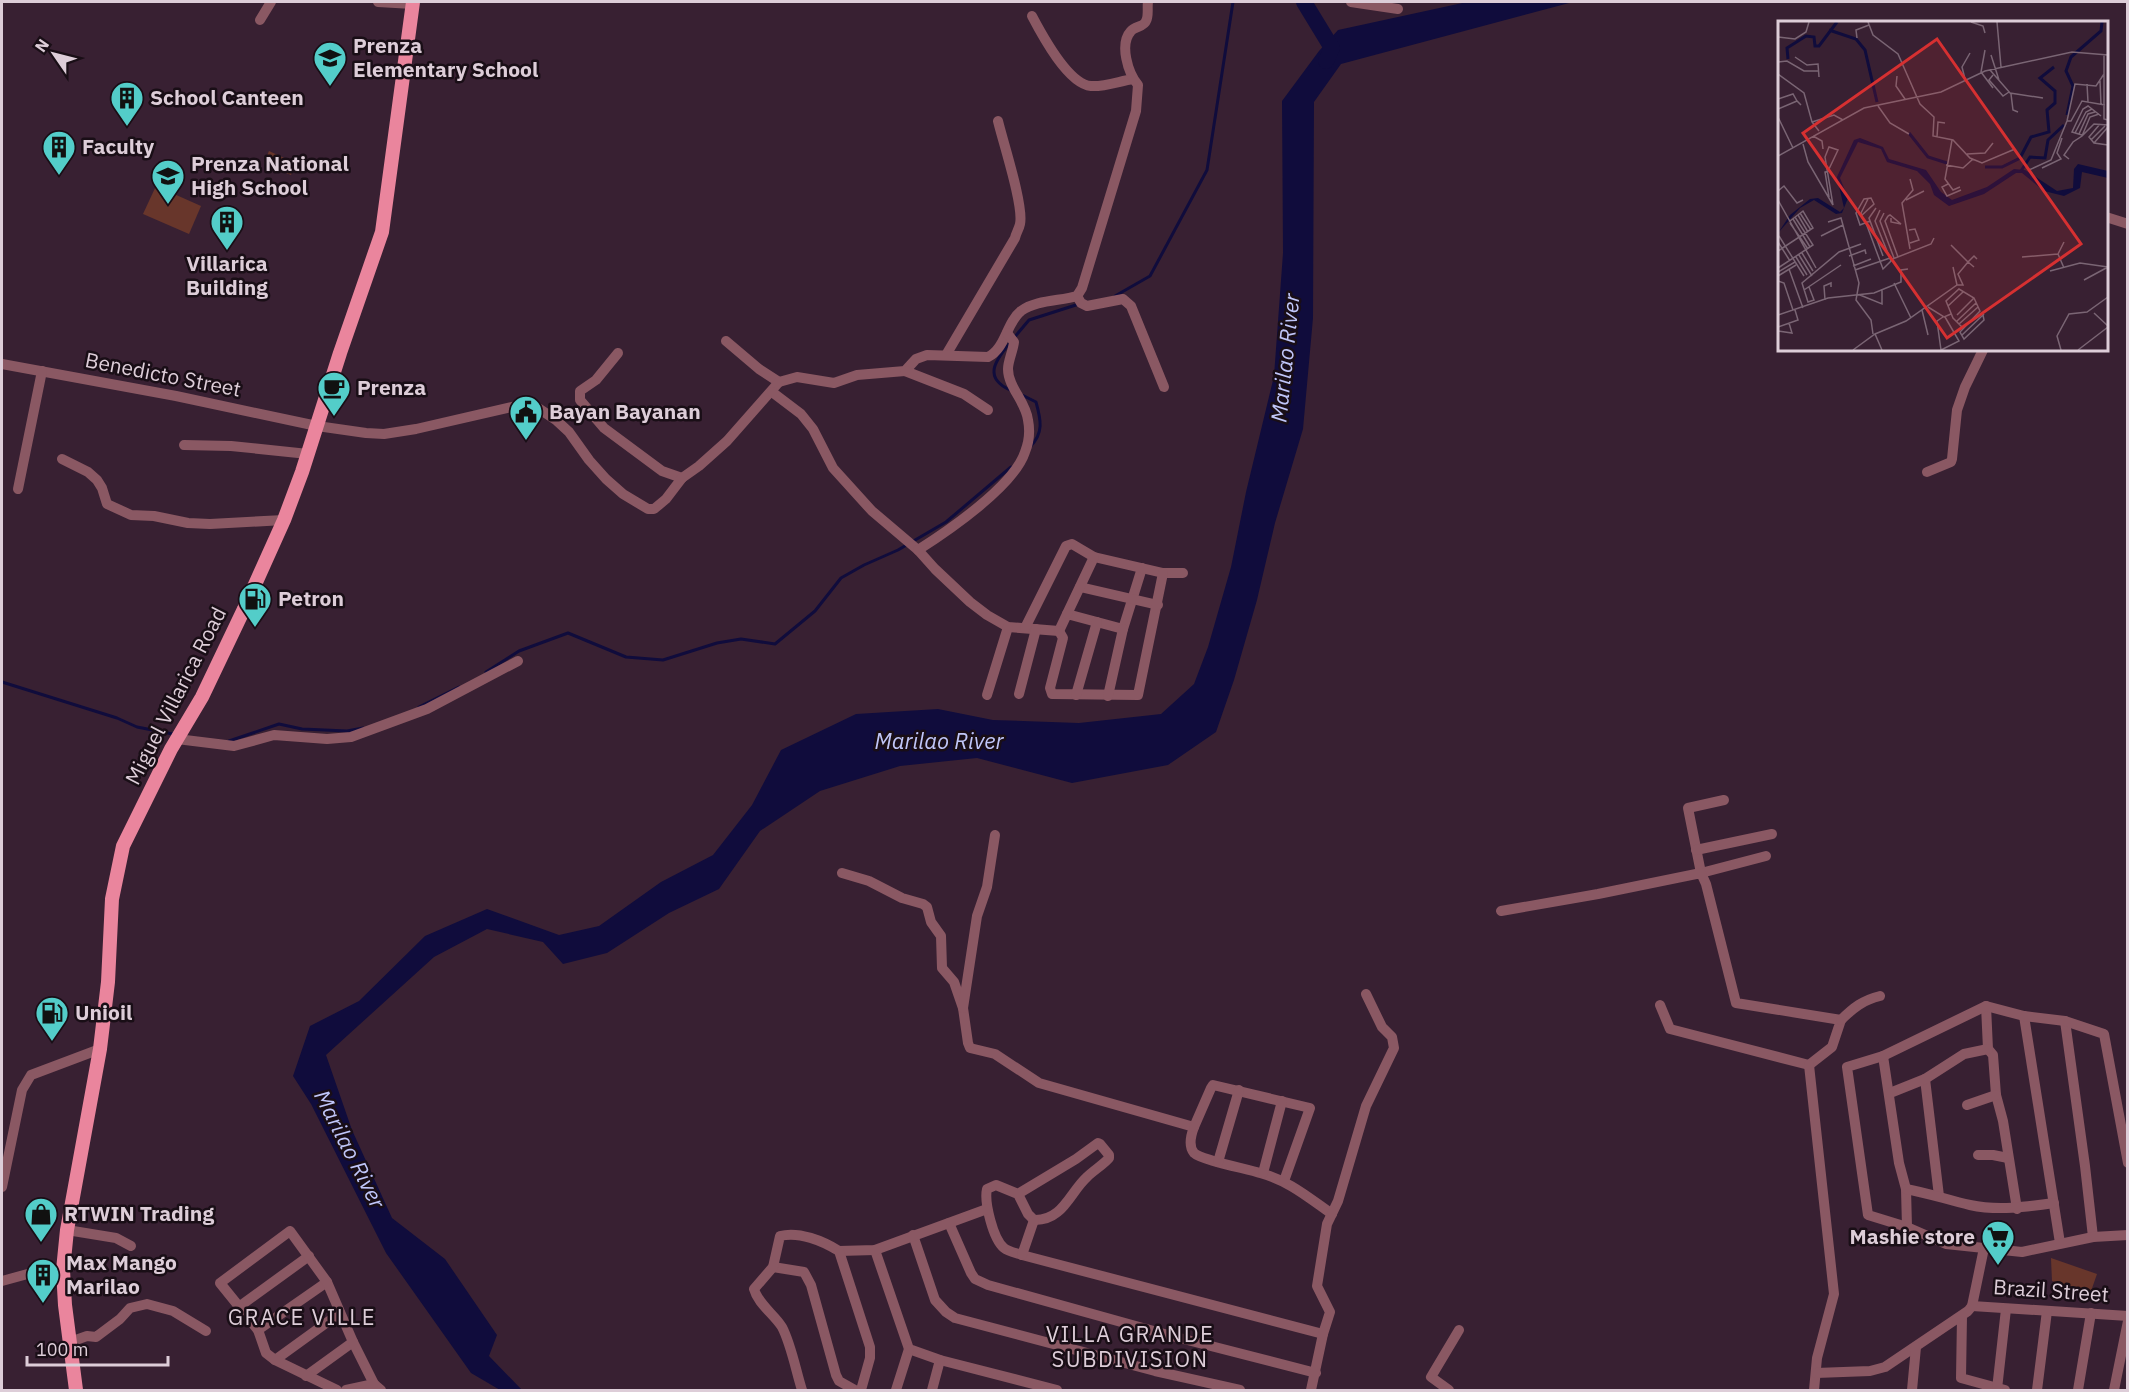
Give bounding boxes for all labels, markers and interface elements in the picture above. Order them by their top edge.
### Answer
inset map [1778,21,2108,351]
north arrow [24,24,84,84]
place label: Prenza Elementary School [353,31,538,83]
text: N [30,35,53,56]
school or university icon: Prenza Elementary School [312,40,348,87]
building icon: School Canteen [109,80,145,127]
place label: School Canteen [150,83,304,111]
building icon: Faculty [41,129,77,176]
place label: Faculty [82,132,155,160]
place label: Prenza National High School [191,149,349,201]
school or university icon: Prenza National High School [150,158,186,205]
building icon: Villarica Building [209,204,245,251]
place label: Villarica Building [186,249,268,301]
water label: Marilao River [1263,291,1306,424]
street label: Benedicto Street [83,345,244,403]
cafe icon: Prenza [316,370,352,417]
place label: Prenza [357,373,426,401]
public building icon: Bayan Bayanan [508,394,544,441]
place label: Bayan Bayanan [549,397,701,425]
fuel station icon: Petron [237,581,273,628]
place label: Petron [278,584,344,612]
street label: Miguel Villarica Road [118,602,232,789]
water label: Marilao River [874,726,1005,755]
fuel station icon: Unioil [34,995,70,1042]
place label: Unioil [75,998,132,1026]
water label: Marilao River [308,1085,393,1214]
shop icon: RTWIN Trading [23,1196,59,1243]
place label: RTWIN Trading [64,1199,214,1227]
supermarket icon: Mashie store [1980,1219,2016,1266]
place label: Mashie store [1850,1222,1975,1250]
place label: Max Mango Marilao [66,1248,177,1300]
building icon: Max Mango Marilao [25,1257,61,1304]
street label: Brazil Street [1992,1272,2110,1308]
district label: GRACE VILLE [228,1302,376,1331]
district label: VILLA GRANDE SUBDIVISION [1046,1319,1214,1373]
scale bar [27,1329,168,1367]
text: 100 m [36,1338,88,1361]

